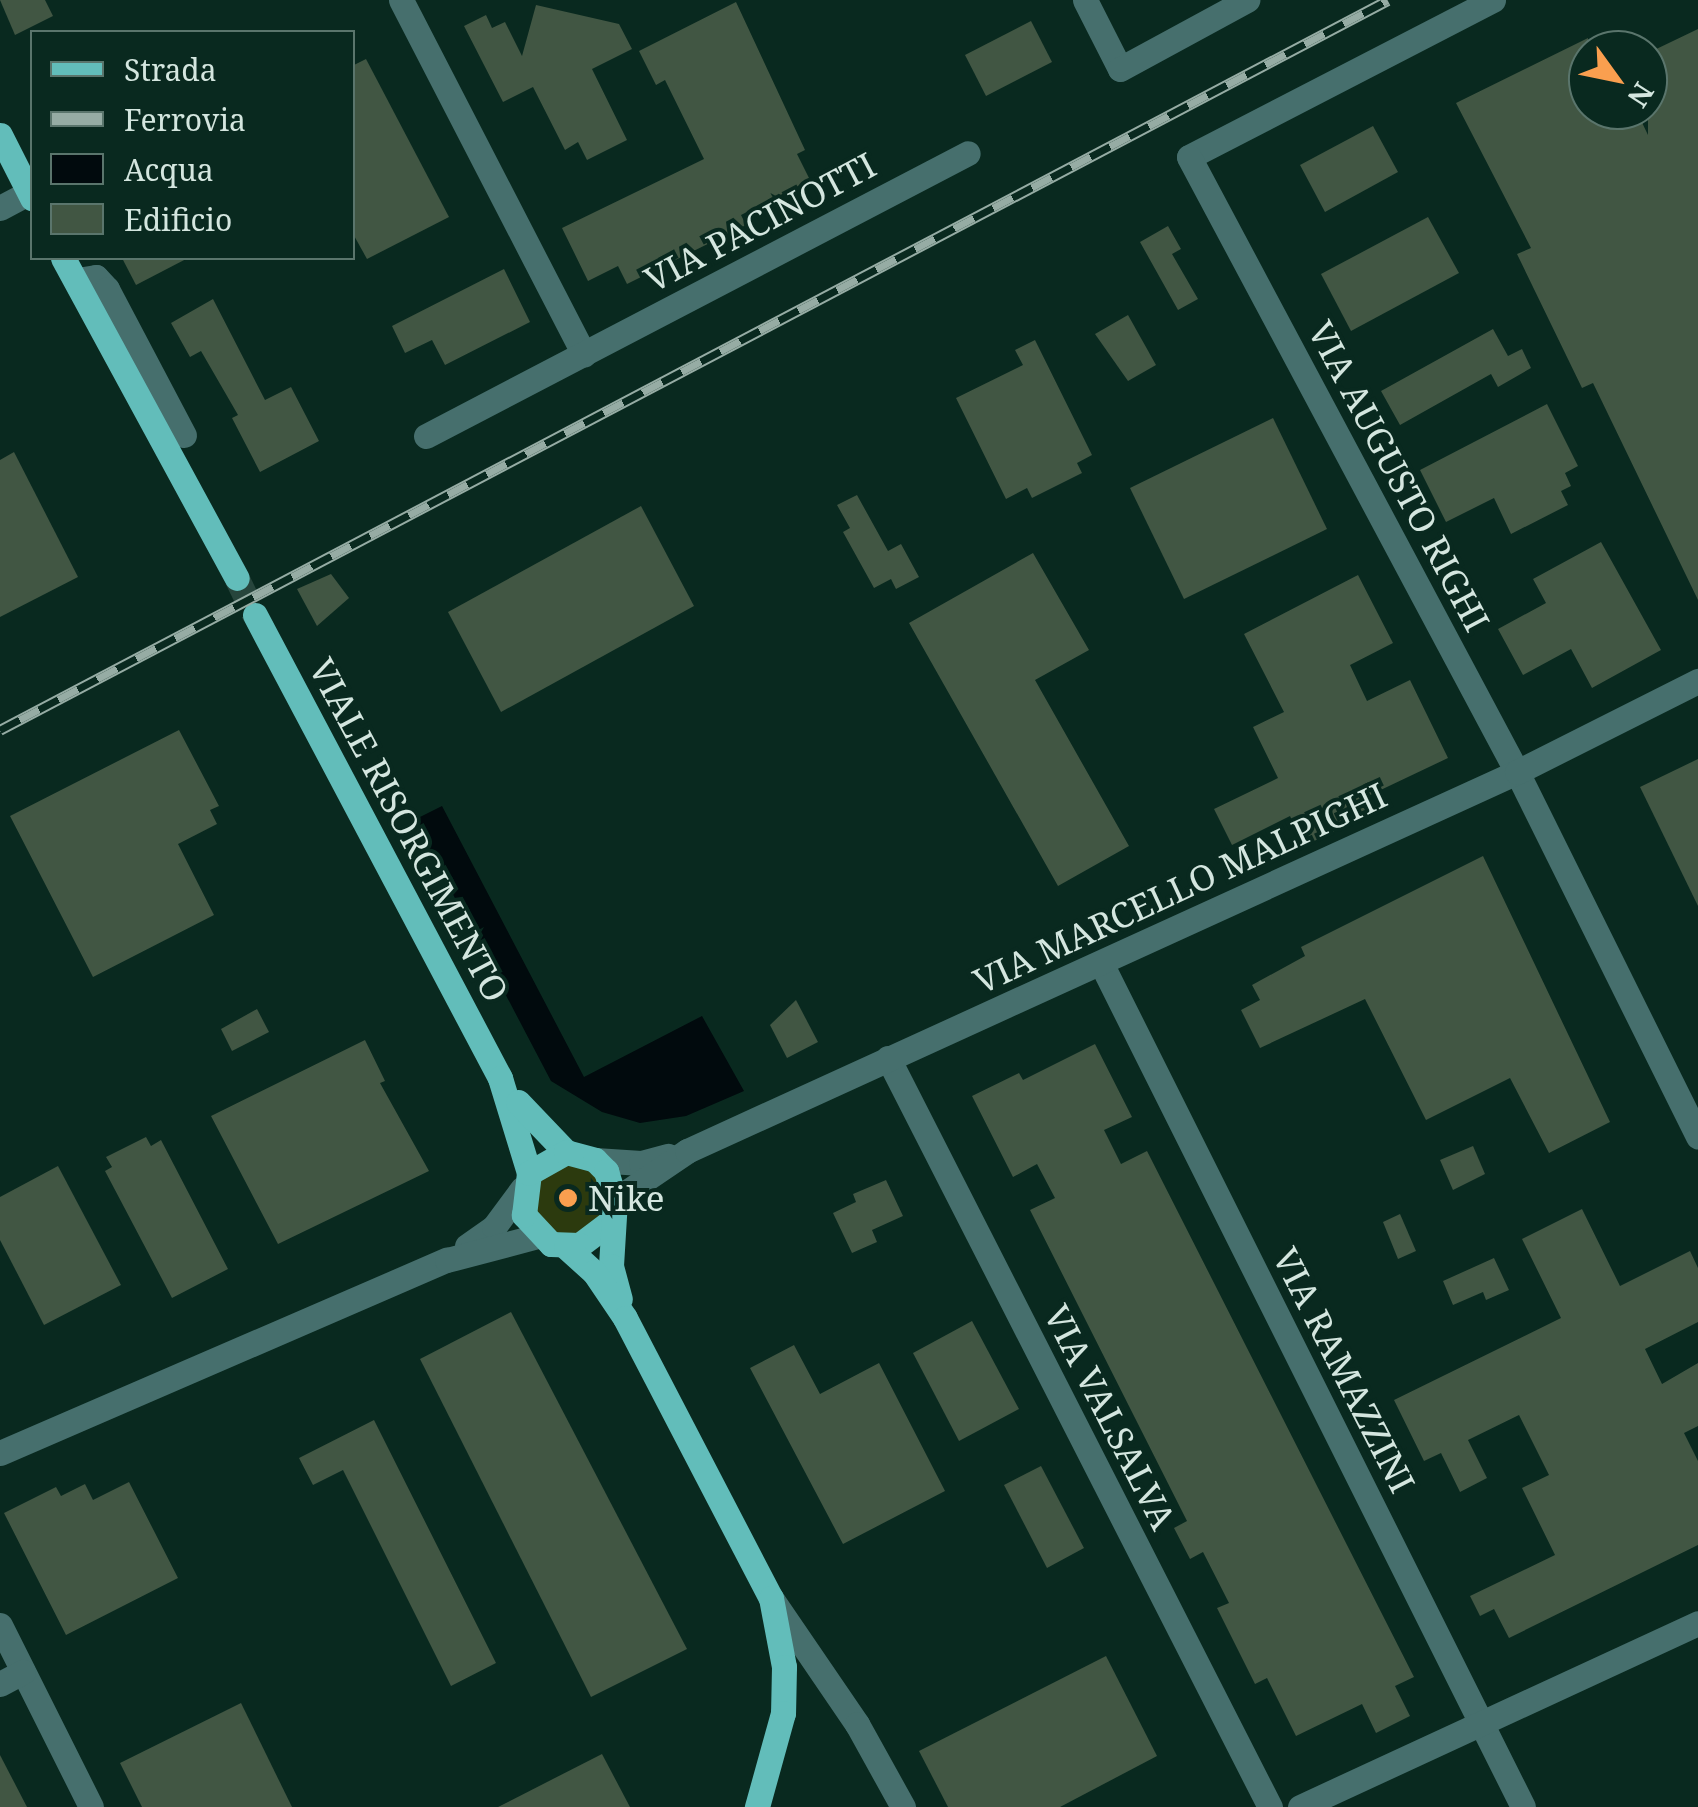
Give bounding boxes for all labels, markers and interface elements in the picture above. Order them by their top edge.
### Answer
legend [30,30,355,260]
north arrow [1568,30,1668,130]
text: Strada [124,49,217,90]
text: N [1620,76,1663,115]
text: Ferrovia [124,99,246,140]
street label: VIA PACINOTTI [637,143,883,301]
text: Acqua [124,149,214,190]
text: Edificio [124,199,232,240]
street label: VIA AUGUSTO RIGHI [1299,314,1499,638]
street label: VIALE RISORGIMENTO [301,651,517,1009]
street label: VIA MARCELLO MALPIGHI [967,774,1393,1002]
place label: Nike [588,1177,664,1219]
marker: Nike [557,1187,579,1209]
street label: VIA RAMAZZINI [1264,1241,1424,1499]
street label: VIA VALSALVA [1035,1298,1185,1536]

